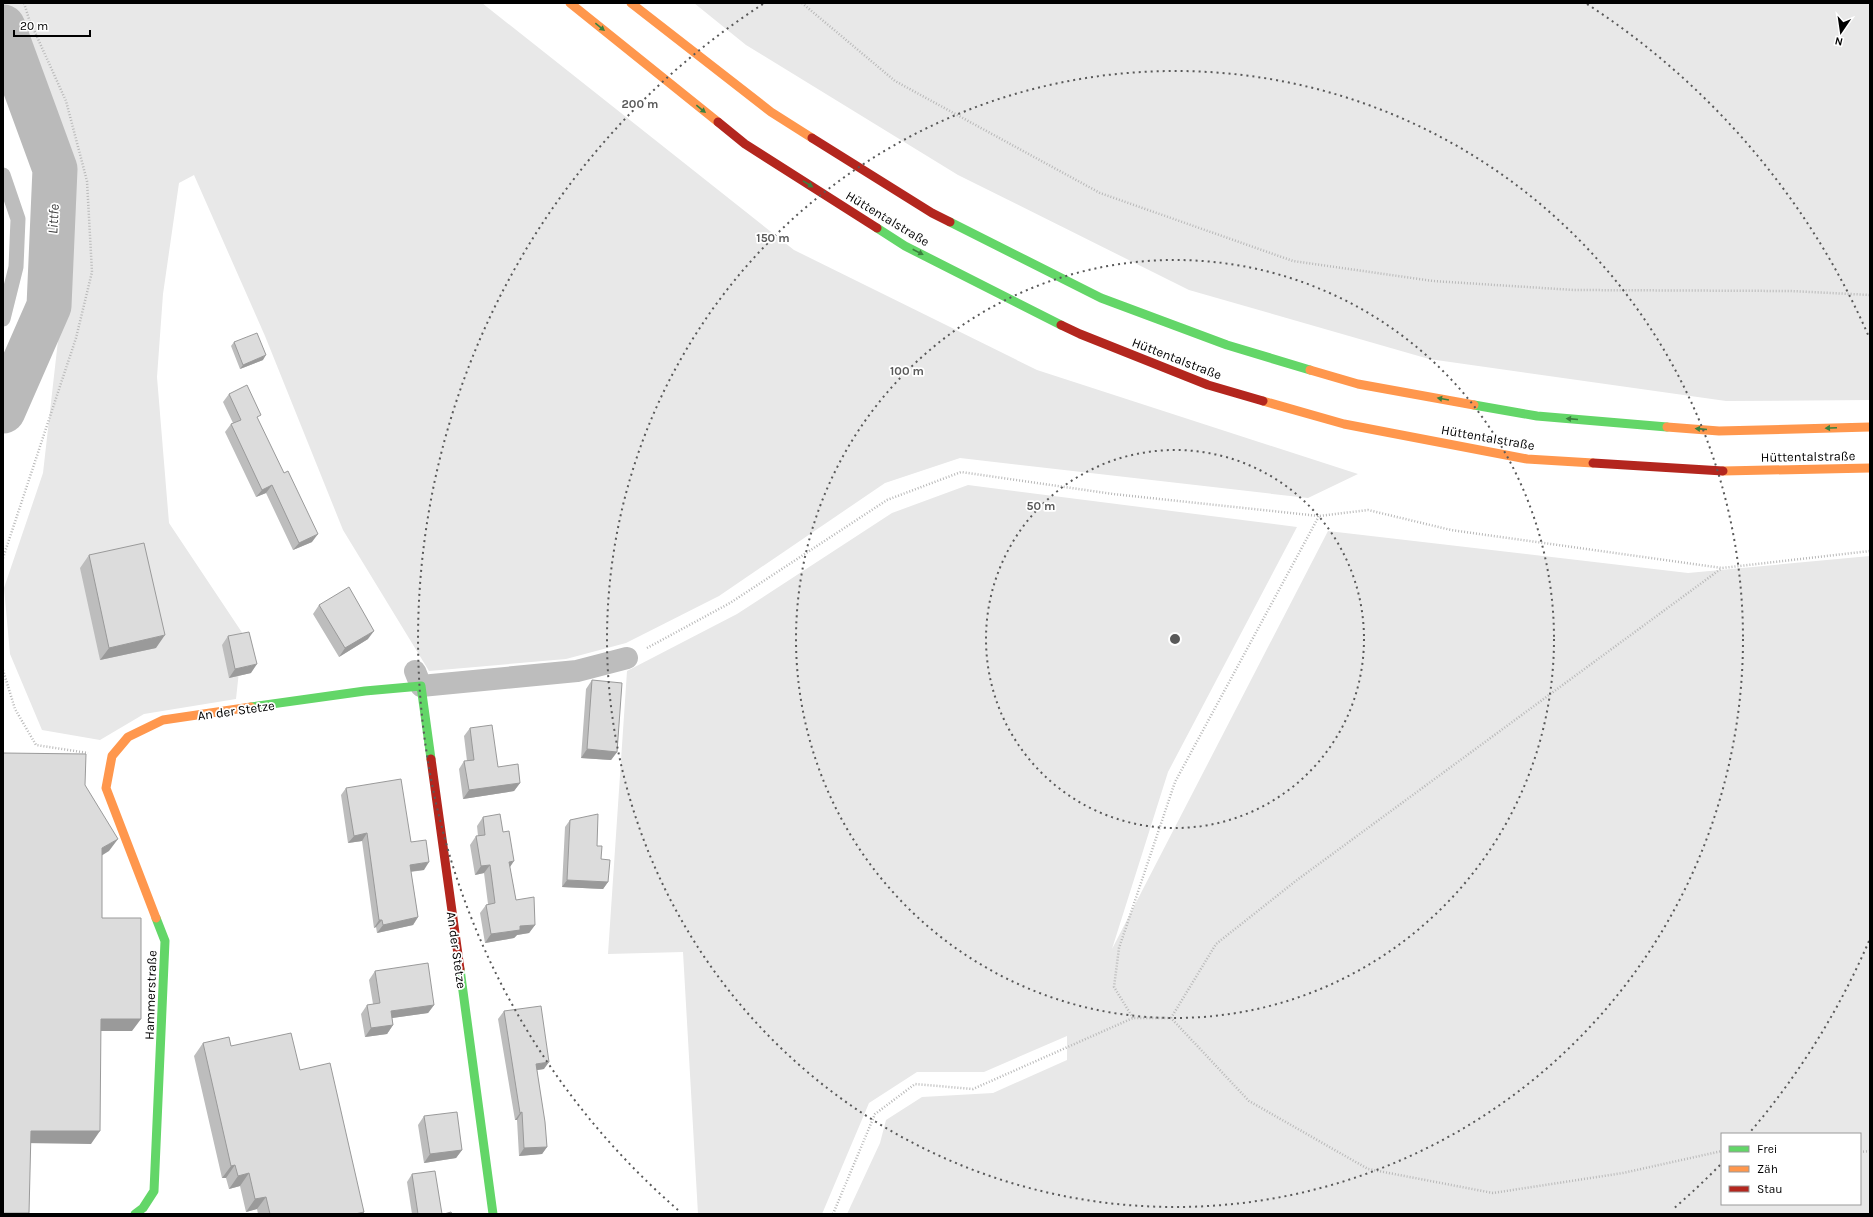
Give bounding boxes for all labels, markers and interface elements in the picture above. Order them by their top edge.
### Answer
scale bar [14,12,90,38]
north arrow [1821,12,1861,52]
text: 20 m [20,19,48,33]
one-way arrow [595,23,606,32]
text: N [1834,34,1844,48]
text: 200 m [622,97,658,111]
one-way arrow [696,105,707,113]
one-way arrow [802,180,813,187]
street label: Hüttentalstraße [843,188,932,249]
water label: Littfe [44,203,63,234]
text: 150 m [756,231,790,245]
one-way arrow [912,249,924,255]
street label: Hüttentalstraße [1130,334,1224,383]
text: 100 m [890,364,924,378]
one-way arrow [1437,396,1449,402]
one-way arrow [1566,415,1578,422]
street label: Hüttentalstraße [1440,422,1536,453]
one-way arrow [1824,425,1837,431]
one-way arrow [1695,426,1707,433]
street label: Hüttentalstraße [1760,448,1856,465]
text: 50 m [1027,499,1056,513]
centre of rings [1168,632,1182,646]
street label: An der Stetze [197,698,276,723]
street label: An der Stetze [444,911,469,990]
street label: Hammerstraße [141,950,160,1040]
legend [1721,1133,1861,1205]
text: Frei [1757,1142,1777,1156]
text: Zäh [1757,1162,1778,1176]
text: Stau [1757,1182,1783,1196]

